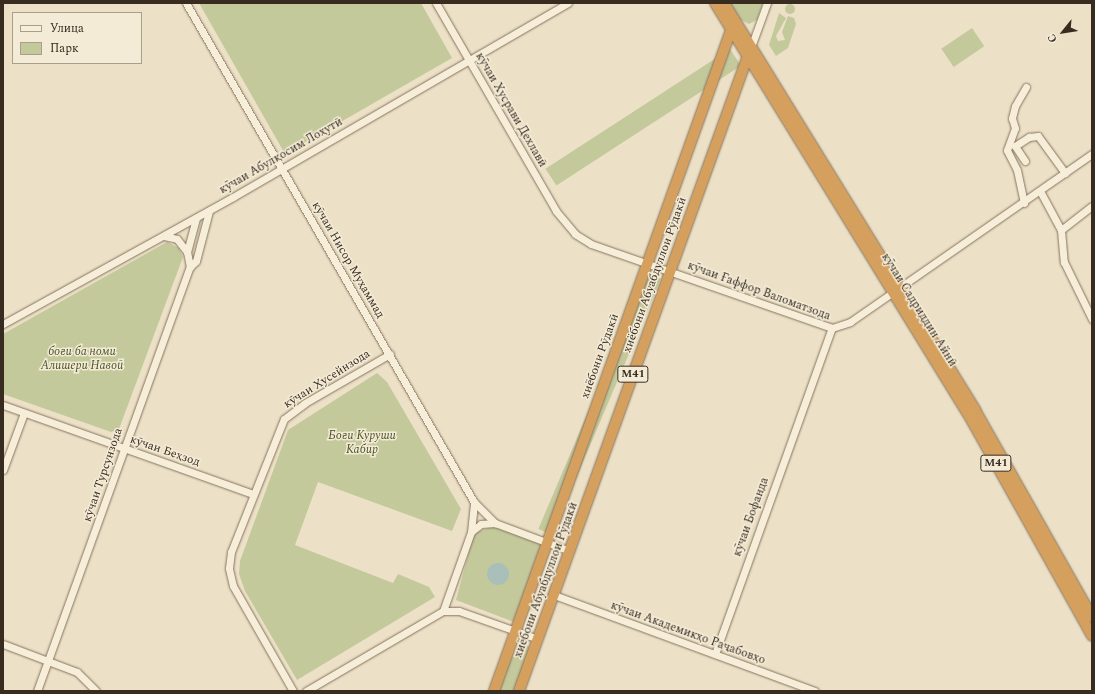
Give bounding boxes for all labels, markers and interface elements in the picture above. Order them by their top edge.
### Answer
legend [12,12,142,64]
north arrow [1043,12,1083,52]
text: Улица [50,19,84,38]
text: С [1043,31,1061,46]
text: Парк [50,39,79,58]
street label: кӯчаи Хусрави Дехлавӣ [472,50,550,170]
street label: кӯчаи Абулқосим Лоҳутӣ [217,115,345,197]
street label: хиёбони Абуабдуллои Рӯдакӣ [620,195,690,355]
street label: кӯчаи Нисор Муҳаммад [309,199,387,321]
street label: кӯчаи Садриддин Айнӣ [878,251,960,369]
street label: кӯчаи Ғаффор Валоматзода [686,258,832,324]
street label: хиёбони Рӯдакӣ [578,312,622,400]
park label: боғи ба номи Алишери Навоӣ [41,345,123,373]
street label: кӯчаи Хусейнзода [281,347,373,411]
road number: M41 [617,365,649,383]
street label: кӯчаи Турсунзода [80,426,126,524]
park label: Боғи Куруши Кабир [328,429,396,457]
street label: кӯчаи Беҳзод [128,432,202,470]
road number: M41 [980,454,1012,472]
street label: кӯчаи Бофанда [730,476,772,558]
street label: хиёбони Абуабдуллои Рӯдакӣ [511,500,581,660]
street label: кӯчаи Академикҳо Раҷабовҳо [609,598,767,668]

